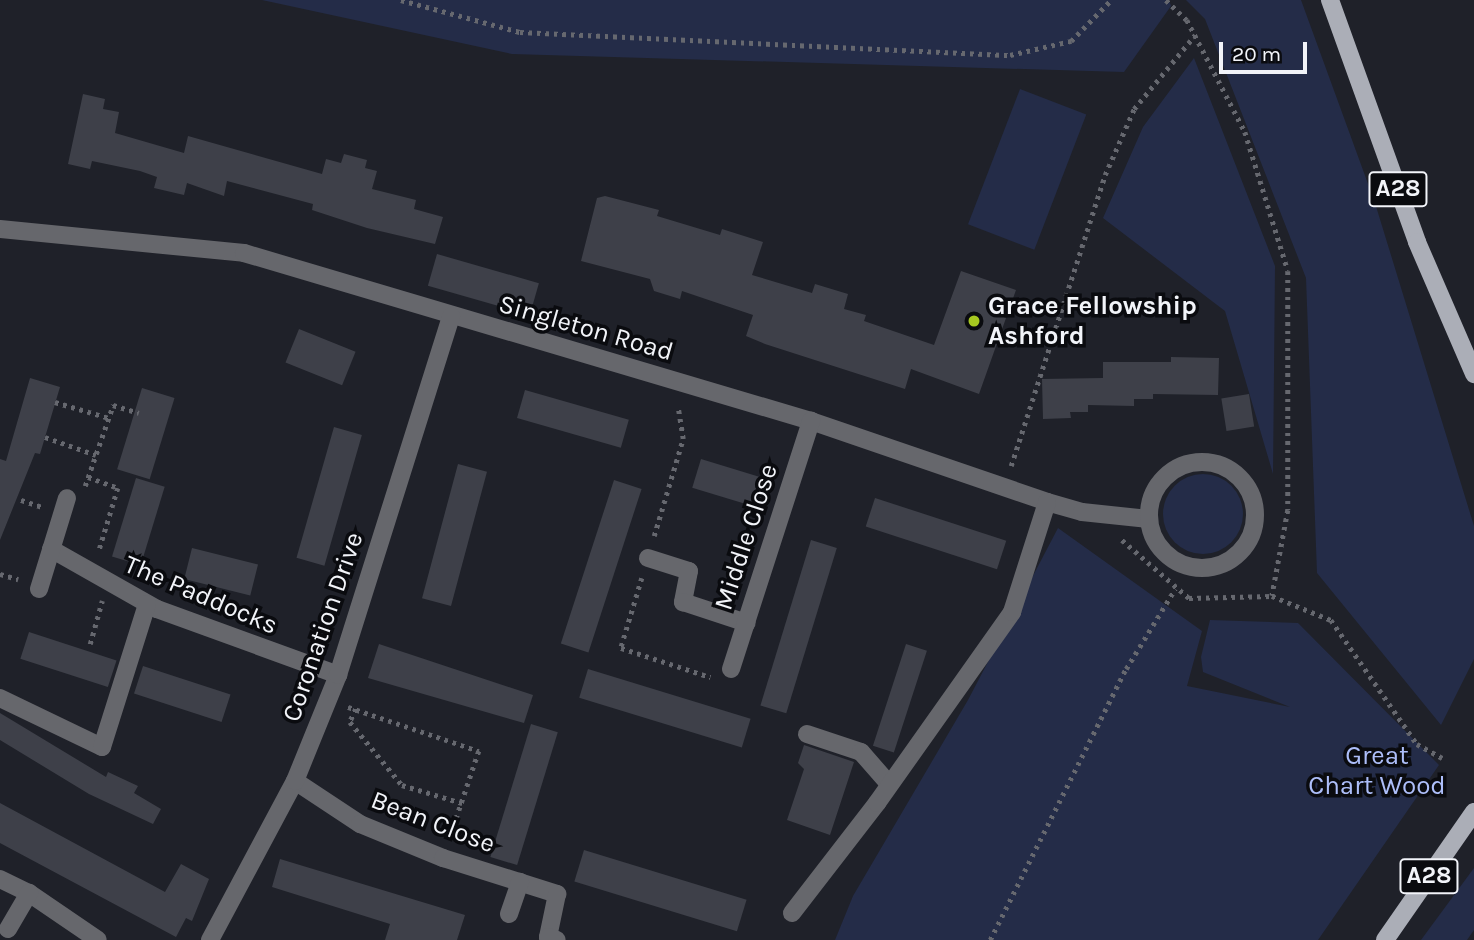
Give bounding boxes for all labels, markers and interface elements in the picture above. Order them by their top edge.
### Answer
scale bar [1222,28,1310,72]
text: 20 m [1232,42,1281,66]
road number: A28 [1368,168,1428,210]
street label: Singleton Road [495,288,677,368]
place label: Grace Fellowship Ashford [988,290,1197,352]
marker: Grace Fellowship Ashford [966,313,982,329]
street label: Middle Close [708,460,784,614]
street label: Coronation Drive [276,528,370,726]
street label: The Paddocks [120,549,282,641]
park label: Great Chart Wood [1308,740,1446,802]
street label: Bean Close [367,784,499,860]
road number: A28 [1399,856,1459,896]

